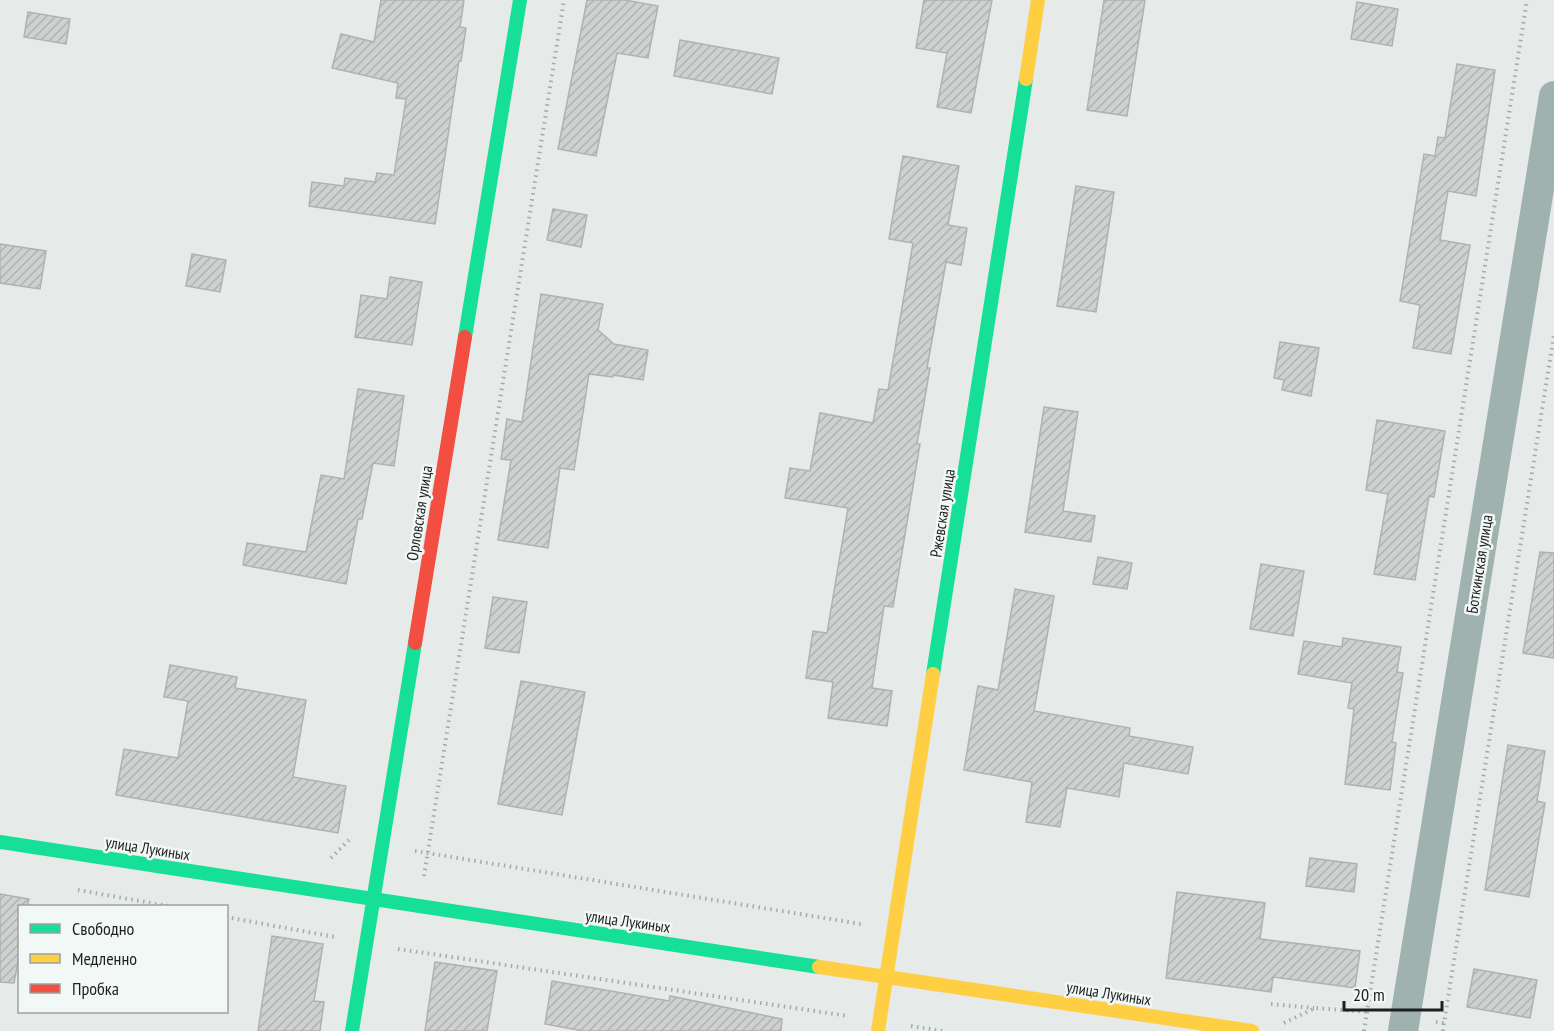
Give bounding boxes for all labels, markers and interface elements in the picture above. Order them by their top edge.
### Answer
street label: Орловская улица [402,464,436,562]
street label: Ржевская улица [925,467,959,559]
street label: Боткинская улица [1461,513,1497,615]
street label: улица Лукиных [104,831,192,865]
legend [18,905,228,1013]
street label: улица Лукиных [584,905,672,937]
text: Свободно [72,917,135,940]
text: Медленно [72,947,137,970]
scale bar [1344,974,1442,1012]
street label: улица Лукиных [1065,976,1153,1010]
text: Пробка [72,977,119,1000]
text: 20 m [1353,983,1385,1006]

